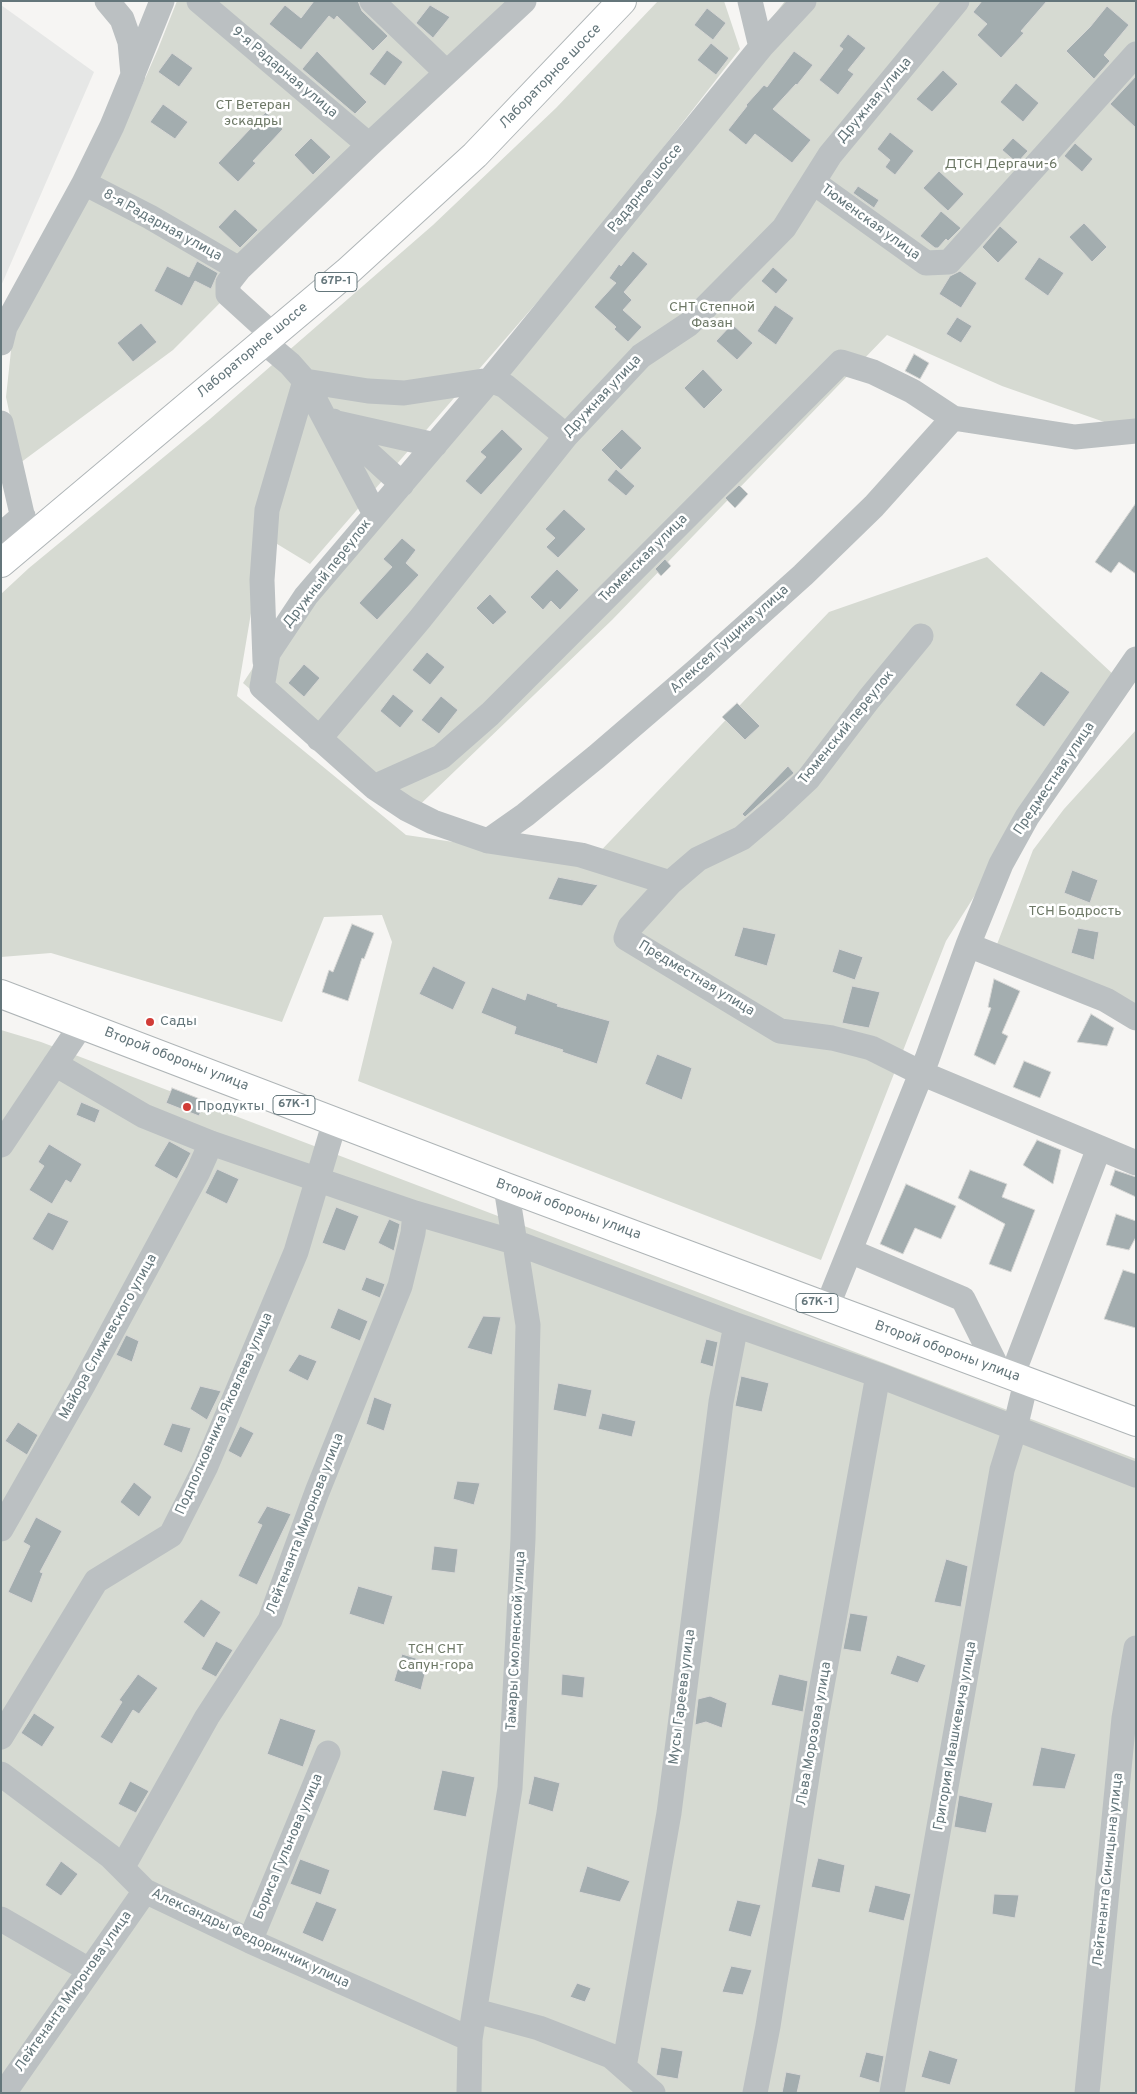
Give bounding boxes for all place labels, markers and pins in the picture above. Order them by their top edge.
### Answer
place label: Сады [160,1014,197,1030]
marker: Сады [144,1016,156,1028]
place label: Продукты [197,1099,264,1115]
marker: Продукты [181,1101,193,1113]

